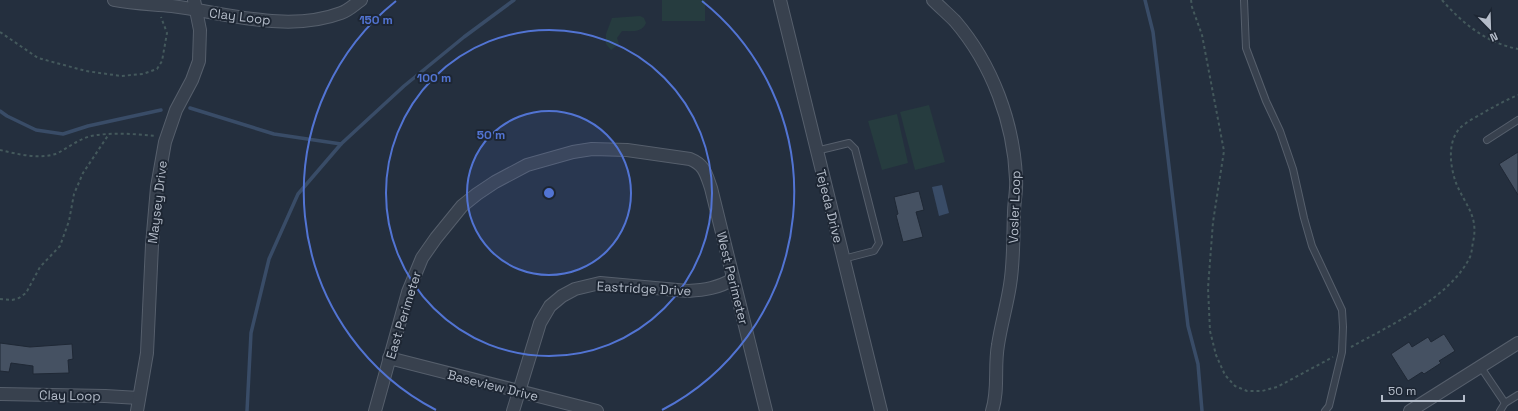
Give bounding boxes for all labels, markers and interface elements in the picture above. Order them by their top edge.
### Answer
street label: Clay Loop [208,4,272,29]
north arrow [1470,8,1510,48]
text: 150 m [359,12,393,28]
text: N [1488,29,1500,45]
text: 100 m [417,70,451,86]
text: 50 m [477,127,505,143]
street label: Maysey Drive [144,160,171,245]
street label: Tejeda Drive [812,168,847,245]
street label: Vosler Loop [1005,170,1024,244]
centre of rings [542,186,556,200]
street label: West Perimeter [713,230,752,326]
street label: East Perimeter [382,269,425,361]
street label: Eastridge Drive [596,278,692,299]
street label: Baseview Drive [446,366,540,405]
scale bar [1382,377,1464,403]
text: 50 m [1388,383,1416,399]
street label: Clay Loop [39,386,101,405]

